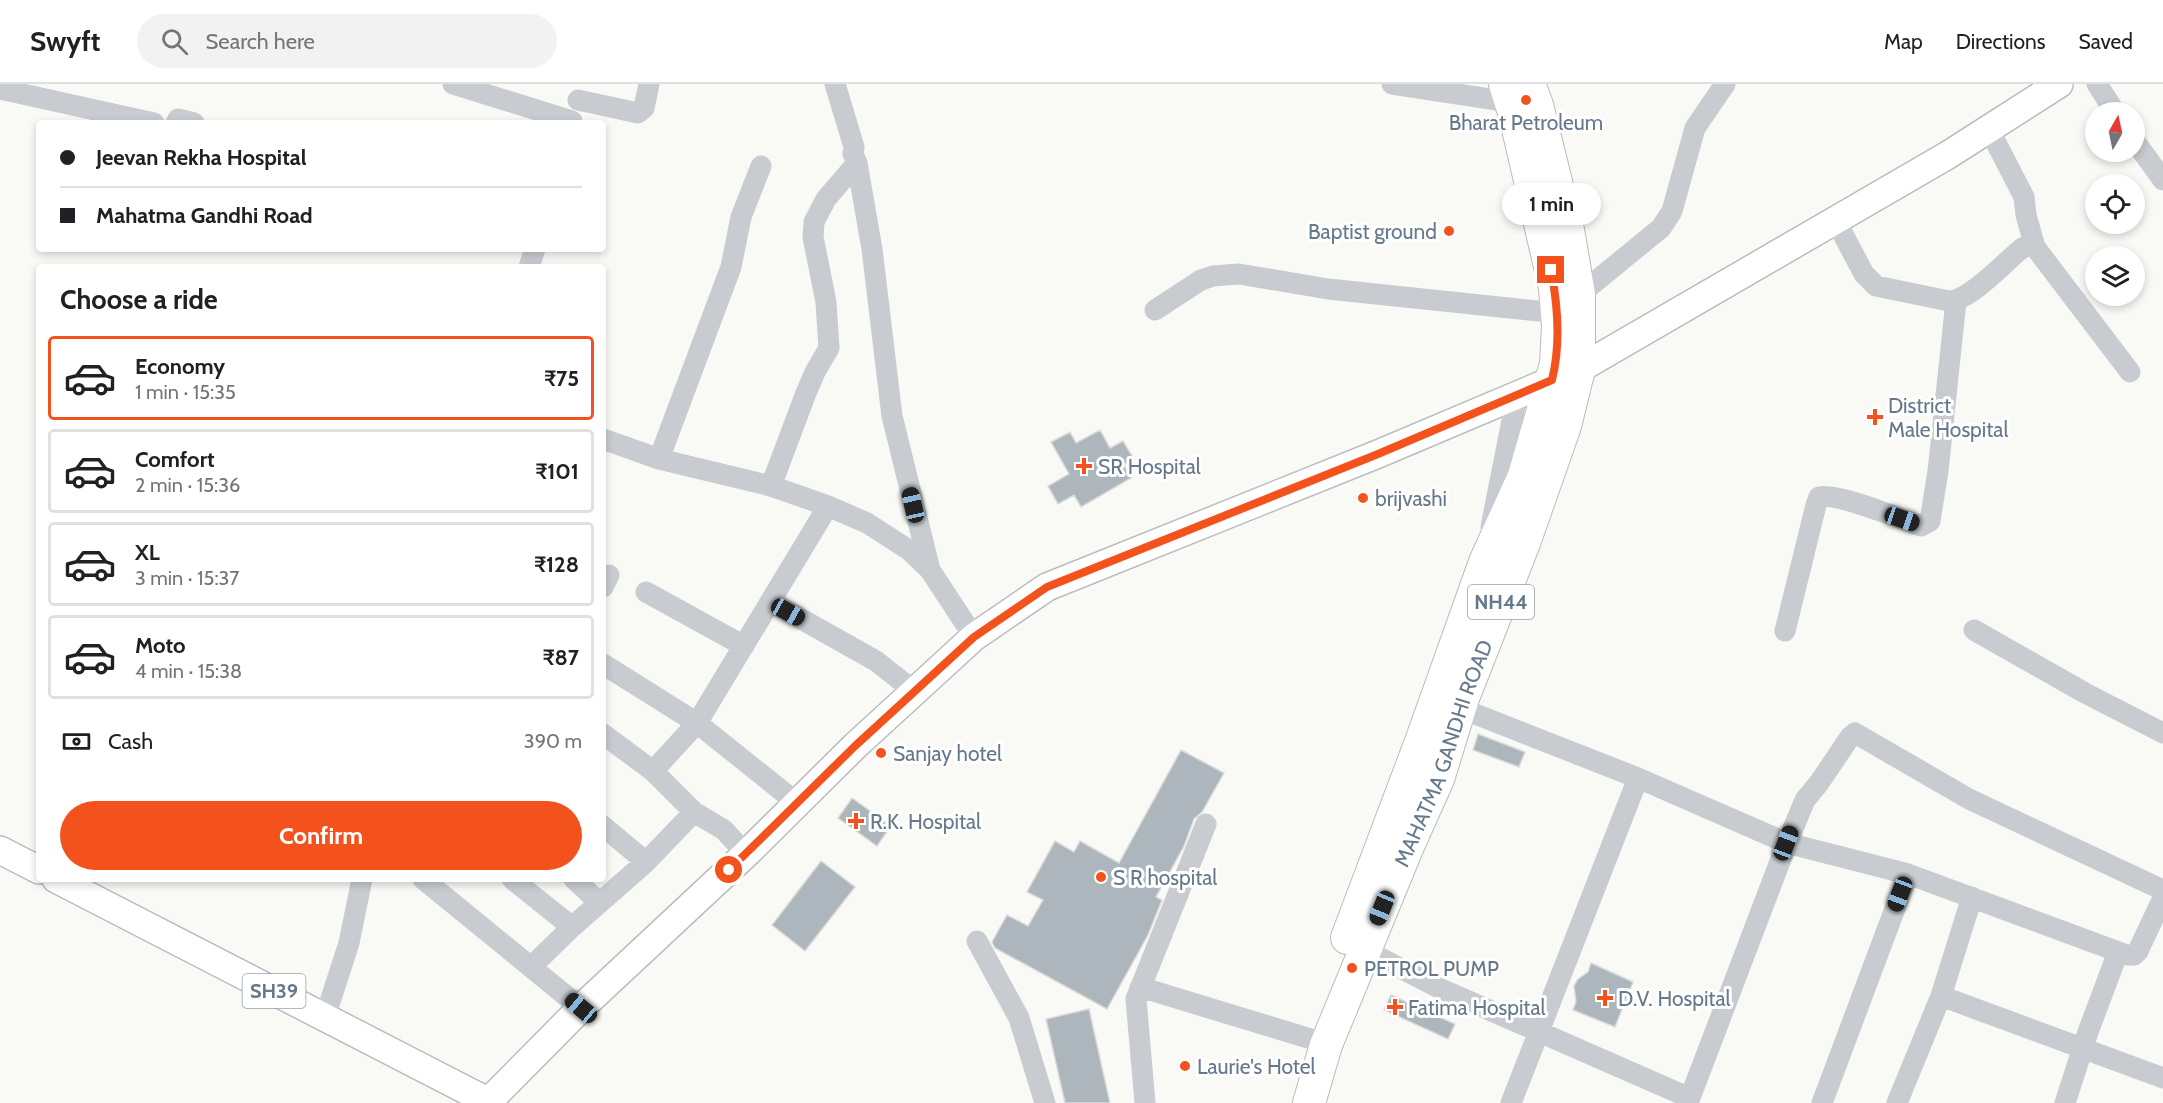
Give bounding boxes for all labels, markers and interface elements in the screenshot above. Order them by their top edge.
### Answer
search box [137,14,557,68]
text: Swyft [30,24,101,58]
icon: search [158,25,191,58]
text: Search here [206,28,315,55]
text: Map [1884,29,1923,54]
text: Directions [1956,29,2045,54]
text: Saved [2078,29,2133,54]
marker: Bharat Petroleum [1519,93,1533,107]
north arrow [2085,102,2145,162]
map controls [2085,102,2145,306]
place label: Bharat Petroleum [1449,110,1603,135]
text: Jeevan Rekha Hospital [96,144,306,171]
button: locate [2085,174,2145,234]
callout: 1 min [1502,183,1600,225]
text: 1 min [1529,192,1574,216]
text: Mahatma Gandhi Road [96,202,313,229]
place label: Baptist ground [1308,219,1437,244]
marker: Baptist ground [1442,224,1456,238]
button: layers [2085,246,2145,306]
route end [1537,256,1564,283]
text: Choose a ride [60,283,218,316]
icon: car [63,351,117,405]
text: Economy [135,353,225,380]
text: ₹75 [544,365,579,392]
text: 1 min · 15:35 [135,380,236,404]
place label: District Male Hospital [1888,393,2008,442]
marker: District Male Hospital [1866,408,1884,426]
icon: car [63,444,117,498]
text: Comfort [135,446,214,473]
place label: SR Hospital [1098,454,1201,479]
marker: SR Hospital [1075,457,1093,475]
text: ₹101 [535,458,579,485]
text: 2 min · 15:36 [135,473,240,497]
car [900,485,926,525]
place label: brijvashi [1375,486,1447,512]
marker: brijvashi [1356,491,1370,505]
car [1882,505,1922,533]
icon: car [63,537,117,591]
text: XL [135,539,160,566]
text: ₹128 [534,551,579,578]
text: 3 min · 15:37 [135,566,239,590]
road number: NH44 [1468,585,1534,619]
car [768,595,808,629]
icon: car [63,630,117,684]
text: Moto [135,632,186,659]
street label: MAHATMA GANDHI ROAD [1388,636,1497,870]
text: ₹87 [543,644,579,671]
text: 4 min · 15:38 [135,659,242,683]
icon: cash [60,725,93,758]
text: Cash [108,728,153,755]
text: 390 m [524,729,582,753]
place label: Sanjay hotel [893,741,1002,767]
marker: Sanjay hotel [874,746,888,760]
button: Confirm [60,801,582,870]
place label: R.K. Hospital [870,809,981,834]
marker: R.K. Hospital [847,812,865,830]
car [1771,823,1801,863]
route start [715,856,742,883]
place label: S R hospital [1113,865,1217,890]
marker: S R hospital [1094,870,1108,884]
car [1885,874,1915,914]
car [1367,888,1397,928]
place label: PETROL PUMP [1364,956,1499,981]
marker: PETROL PUMP [1345,961,1359,975]
road number: SH39 [242,974,306,1008]
place label: D.V. Hospital [1618,986,1731,1011]
marker: D.V. Hospital [1596,989,1614,1007]
car [561,990,601,1026]
place label: Fatima Hospital [1408,995,1545,1020]
marker: Fatima Hospital [1386,998,1404,1016]
place label: Laurie's Hotel [1197,1054,1316,1079]
marker: Laurie's Hotel [1178,1059,1192,1073]

